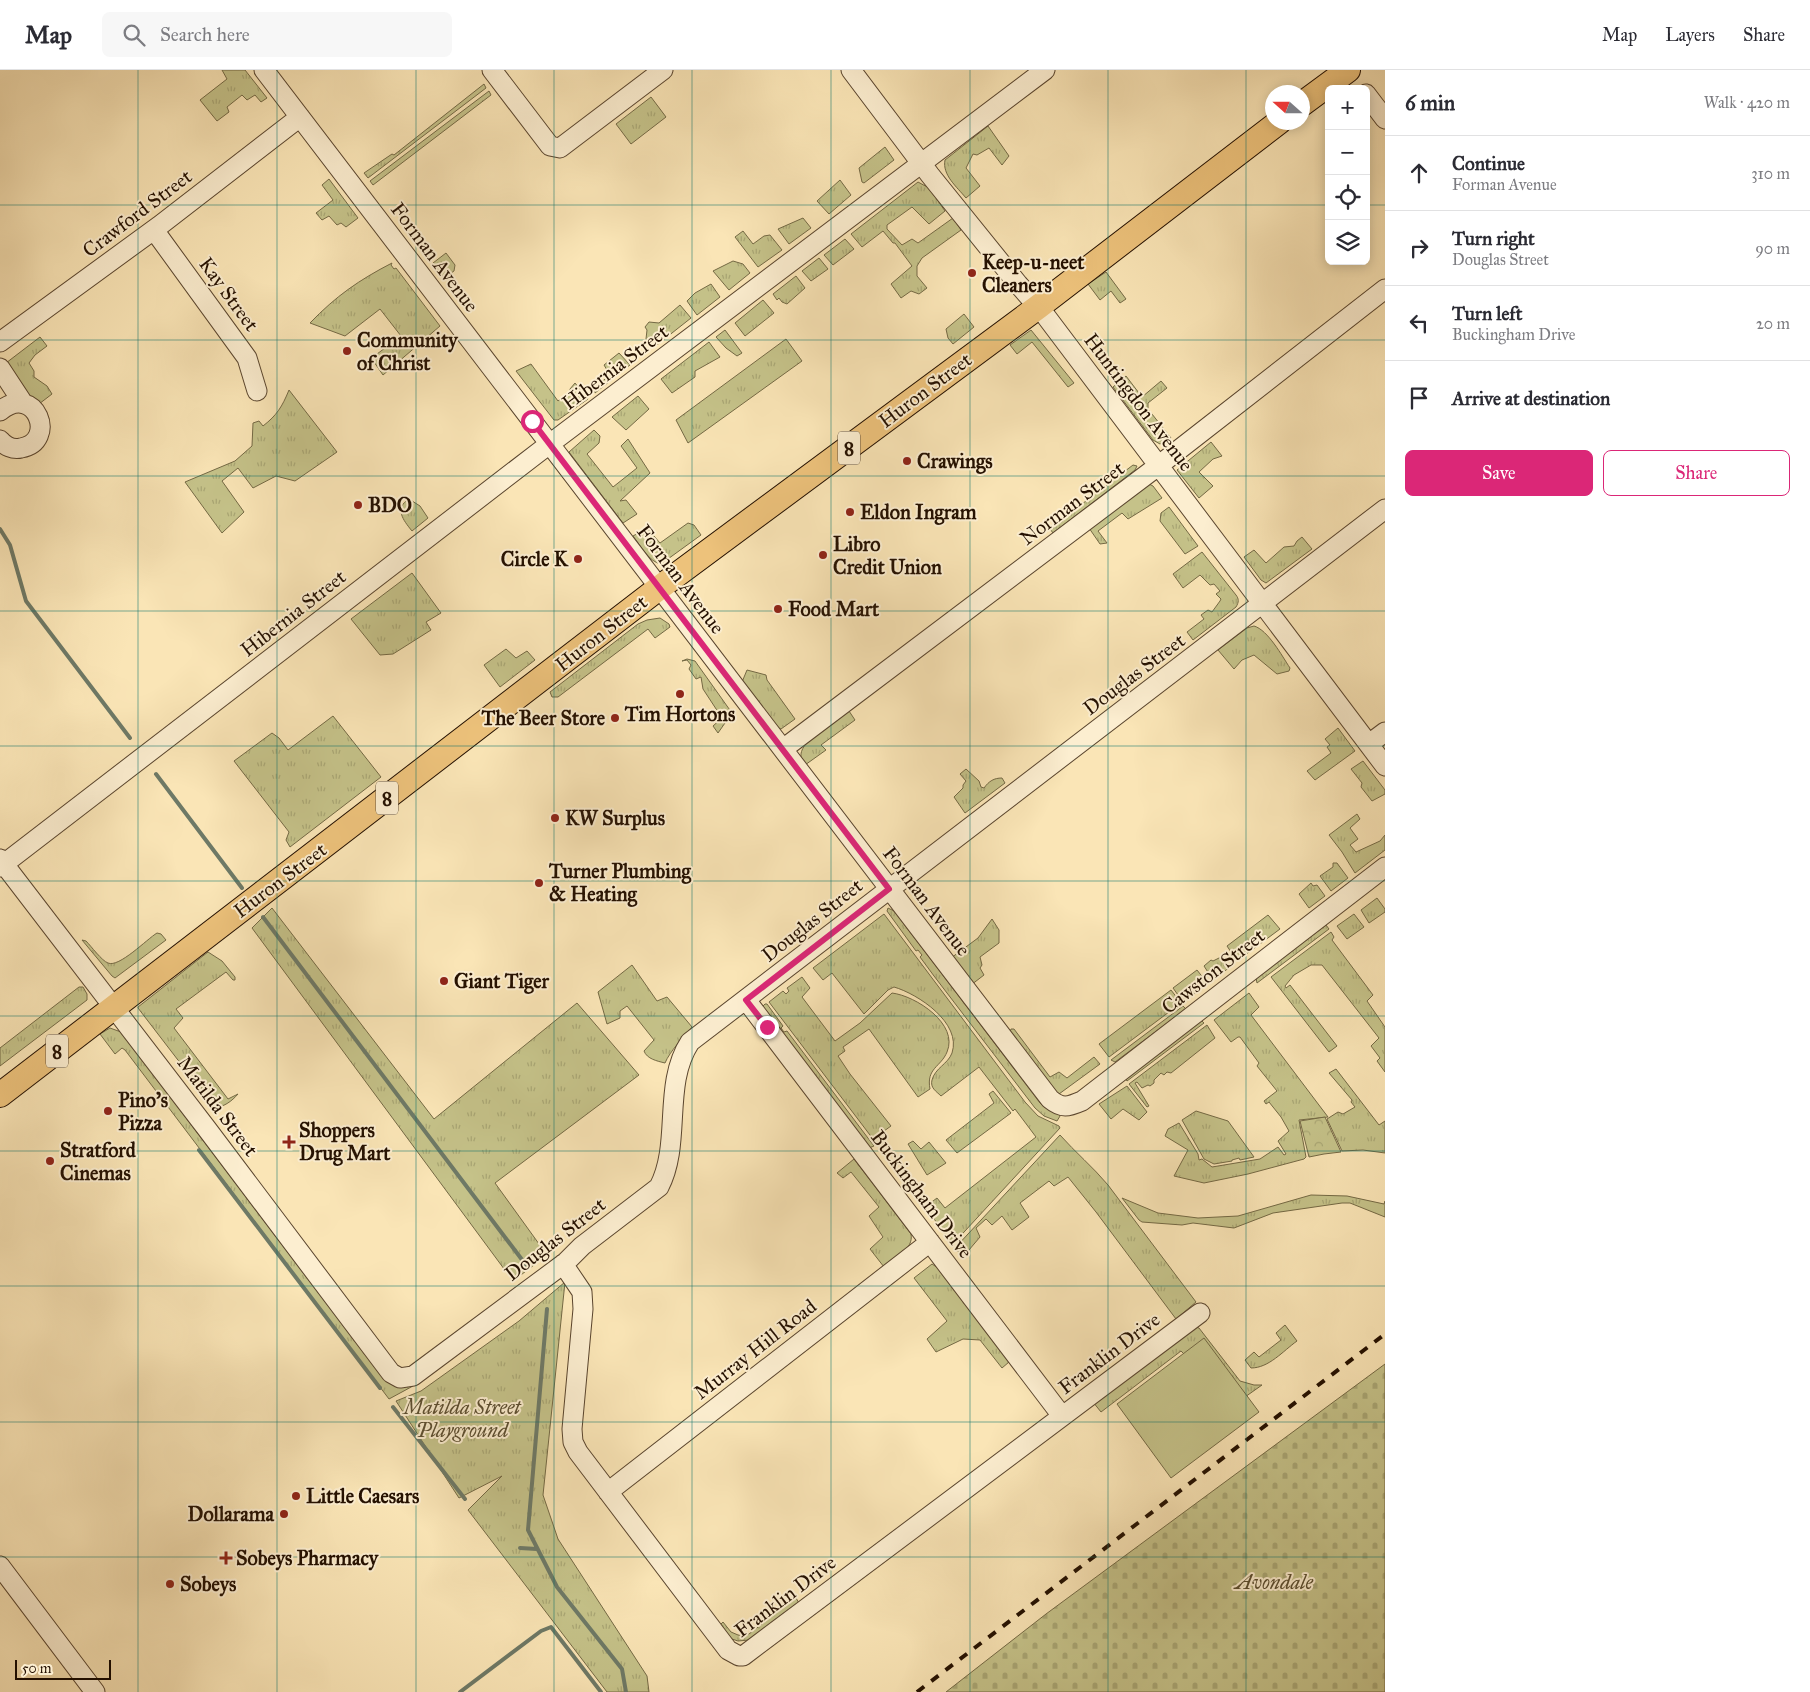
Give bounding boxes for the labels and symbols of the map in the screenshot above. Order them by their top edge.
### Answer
north arrow [1265,85,1310,130]
street label: Crawford Street [78,164,196,262]
street label: Forman Avenue [386,198,484,316]
place label: Keep-u-neet Cleaners [982,250,1085,297]
street label: Kay Street [194,252,264,336]
marker: Keep-u-neet Cleaners [966,267,978,279]
street label: Hibernia Street [557,319,673,415]
place label: Community of Christ [357,328,459,375]
street label: Huntingdon Avenue [1078,328,1199,476]
marker: Community of Christ [341,345,353,357]
street label: Huron Street [874,347,976,433]
route start [521,410,544,433]
road number: 8 [838,432,860,464]
place label: Crawings [917,449,993,474]
marker: Crawings [901,455,913,467]
street label: Norman Street [1015,456,1129,550]
place label: BDO [368,493,412,517]
marker: BDO [352,499,364,511]
place label: Eldon Ingram [860,500,977,525]
marker: Eldon Ingram [844,506,856,518]
street label: Forman Avenue [632,520,730,638]
place label: Libro Credit Union [833,532,942,579]
place label: Circle K [501,547,569,571]
marker: Libro Credit Union [817,549,829,561]
marker: Circle K [572,553,584,565]
street label: Hibernia Street [236,564,350,662]
street label: Huron Street [550,590,652,676]
place label: Food Mart [788,597,880,621]
marker: Food Mart [772,603,784,615]
street label: Douglas Street [1078,628,1190,721]
marker: Tim Hortons [674,688,686,700]
place label: Tim Hortons [624,702,736,726]
place label: The Beer Store [480,706,606,730]
marker: The Beer Store [609,712,621,724]
road number: 8 [376,781,398,814]
place label: KW Surplus [565,806,666,831]
marker: KW Surplus [549,812,561,824]
street label: Huron Street [229,837,331,923]
street label: Forman Avenue [878,842,976,960]
place label: Turner Plumbing & Heating [548,859,692,907]
street label: Douglas Street [757,873,868,968]
marker: Turner Plumbing & Heating [533,877,545,889]
street label: Cawston Street [1157,923,1269,1019]
place label: Giant Tiger [454,969,550,994]
marker: Giant Tiger [438,975,450,987]
route end [756,1016,779,1039]
road number: 8 [46,1034,68,1068]
street label: Matilda Street [172,1051,264,1161]
place label: Pino's Pizza [118,1088,169,1135]
marker: Pino's Pizza [102,1105,114,1117]
place label: Shoppers Drug Mart [299,1118,391,1166]
street label: Buckingham Drive [865,1125,978,1263]
marker: Shoppers Drug Mart [283,1136,295,1148]
place label: Stratford Cinemas [60,1138,137,1185]
marker: Stratford Cinemas [44,1155,56,1167]
street label: Douglas Street [500,1192,611,1287]
street label: Murray Hill Road [689,1294,821,1404]
street label: Franklin Drive [1053,1307,1165,1399]
park label: Matilda Street Playground [401,1395,522,1442]
place label: Little Caesars [306,1484,420,1508]
marker: Little Caesars [290,1490,302,1502]
place label: Dollarama [188,1502,275,1526]
marker: Dollarama [278,1508,290,1520]
place label: Sobeys Pharmacy [236,1546,380,1571]
street label: Franklin Drive [729,1550,841,1642]
marker: Sobeys Pharmacy [220,1552,232,1564]
park label: Avondale [1233,1570,1314,1594]
place label: Sobeys [180,1572,237,1597]
marker: Sobeys [164,1578,176,1590]
scale bar [15,1657,111,1680]

